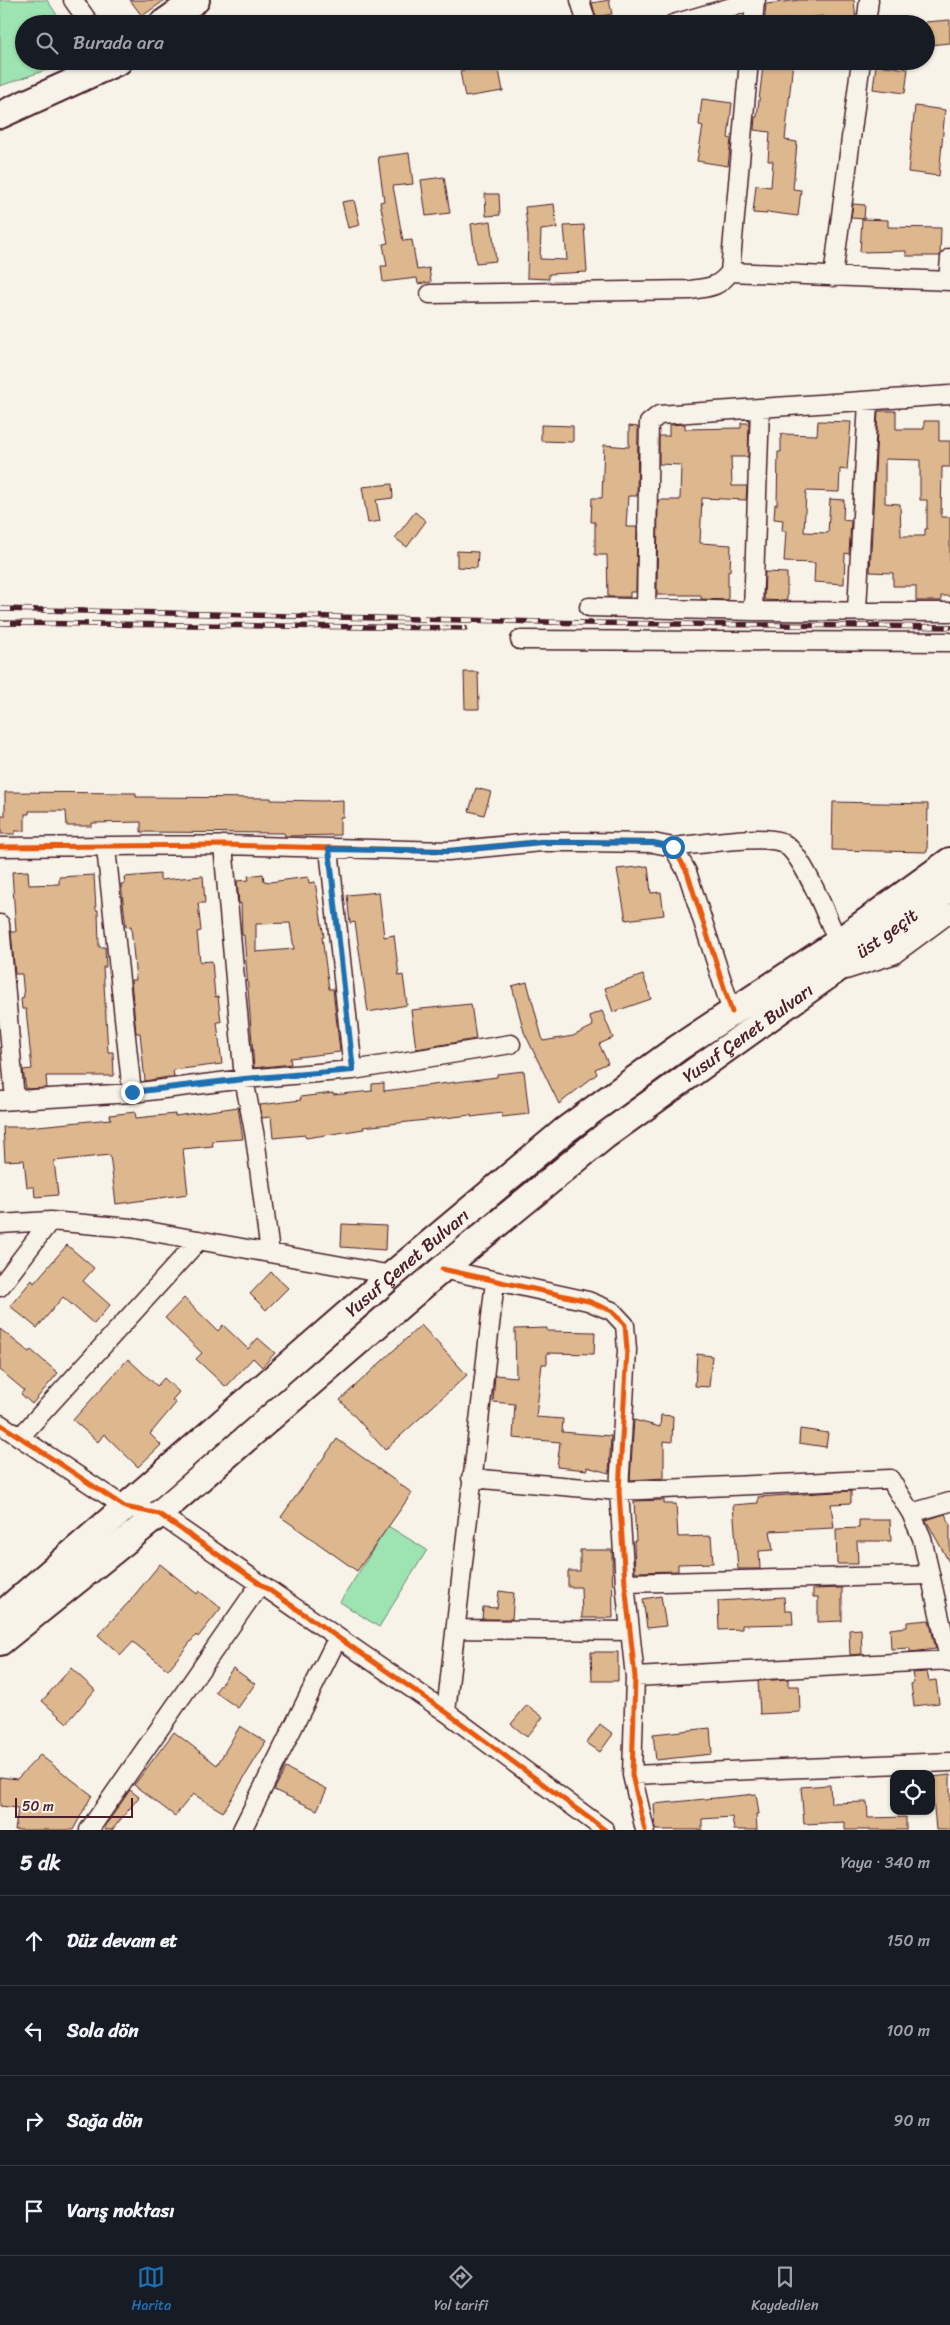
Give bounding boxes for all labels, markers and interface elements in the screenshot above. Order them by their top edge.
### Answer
search box [15,15,935,70]
text: Burada ara [73,26,164,59]
icon: search [33,29,61,57]
route start [662,836,685,859]
street label: üst geçit [849,900,925,967]
street label: Yusuf Çenet Bulvarı [675,975,821,1091]
route end [121,1081,144,1104]
street label: Yusuf Çenet Bulvarı [337,1200,477,1325]
map controls [890,1770,935,1815]
button: locate [890,1770,935,1815]
text: 50 m [22,1794,54,1819]
scale bar [15,1795,132,1818]
text: 5 dk [20,1844,61,1882]
text: Yaya · 340 m [841,1848,930,1877]
text: Düz devam et [67,1924,178,1957]
text: 150 m [887,1926,930,1955]
icon: ahead [20,1927,48,1955]
text: Sola dön [67,2014,138,2047]
text: 100 m [886,2016,930,2045]
icon: left [20,2017,48,2045]
text: Sağa dön [67,2104,142,2137]
text: 90 m [894,2106,930,2135]
icon: right [20,2107,48,2135]
text: Varış noktası [67,2194,174,2227]
icon: arrive [20,2197,48,2225]
tab: Harita [131,2263,171,2318]
tab: Yol tarifi [434,2263,488,2318]
tab: Kaydedilen [751,2263,819,2318]

